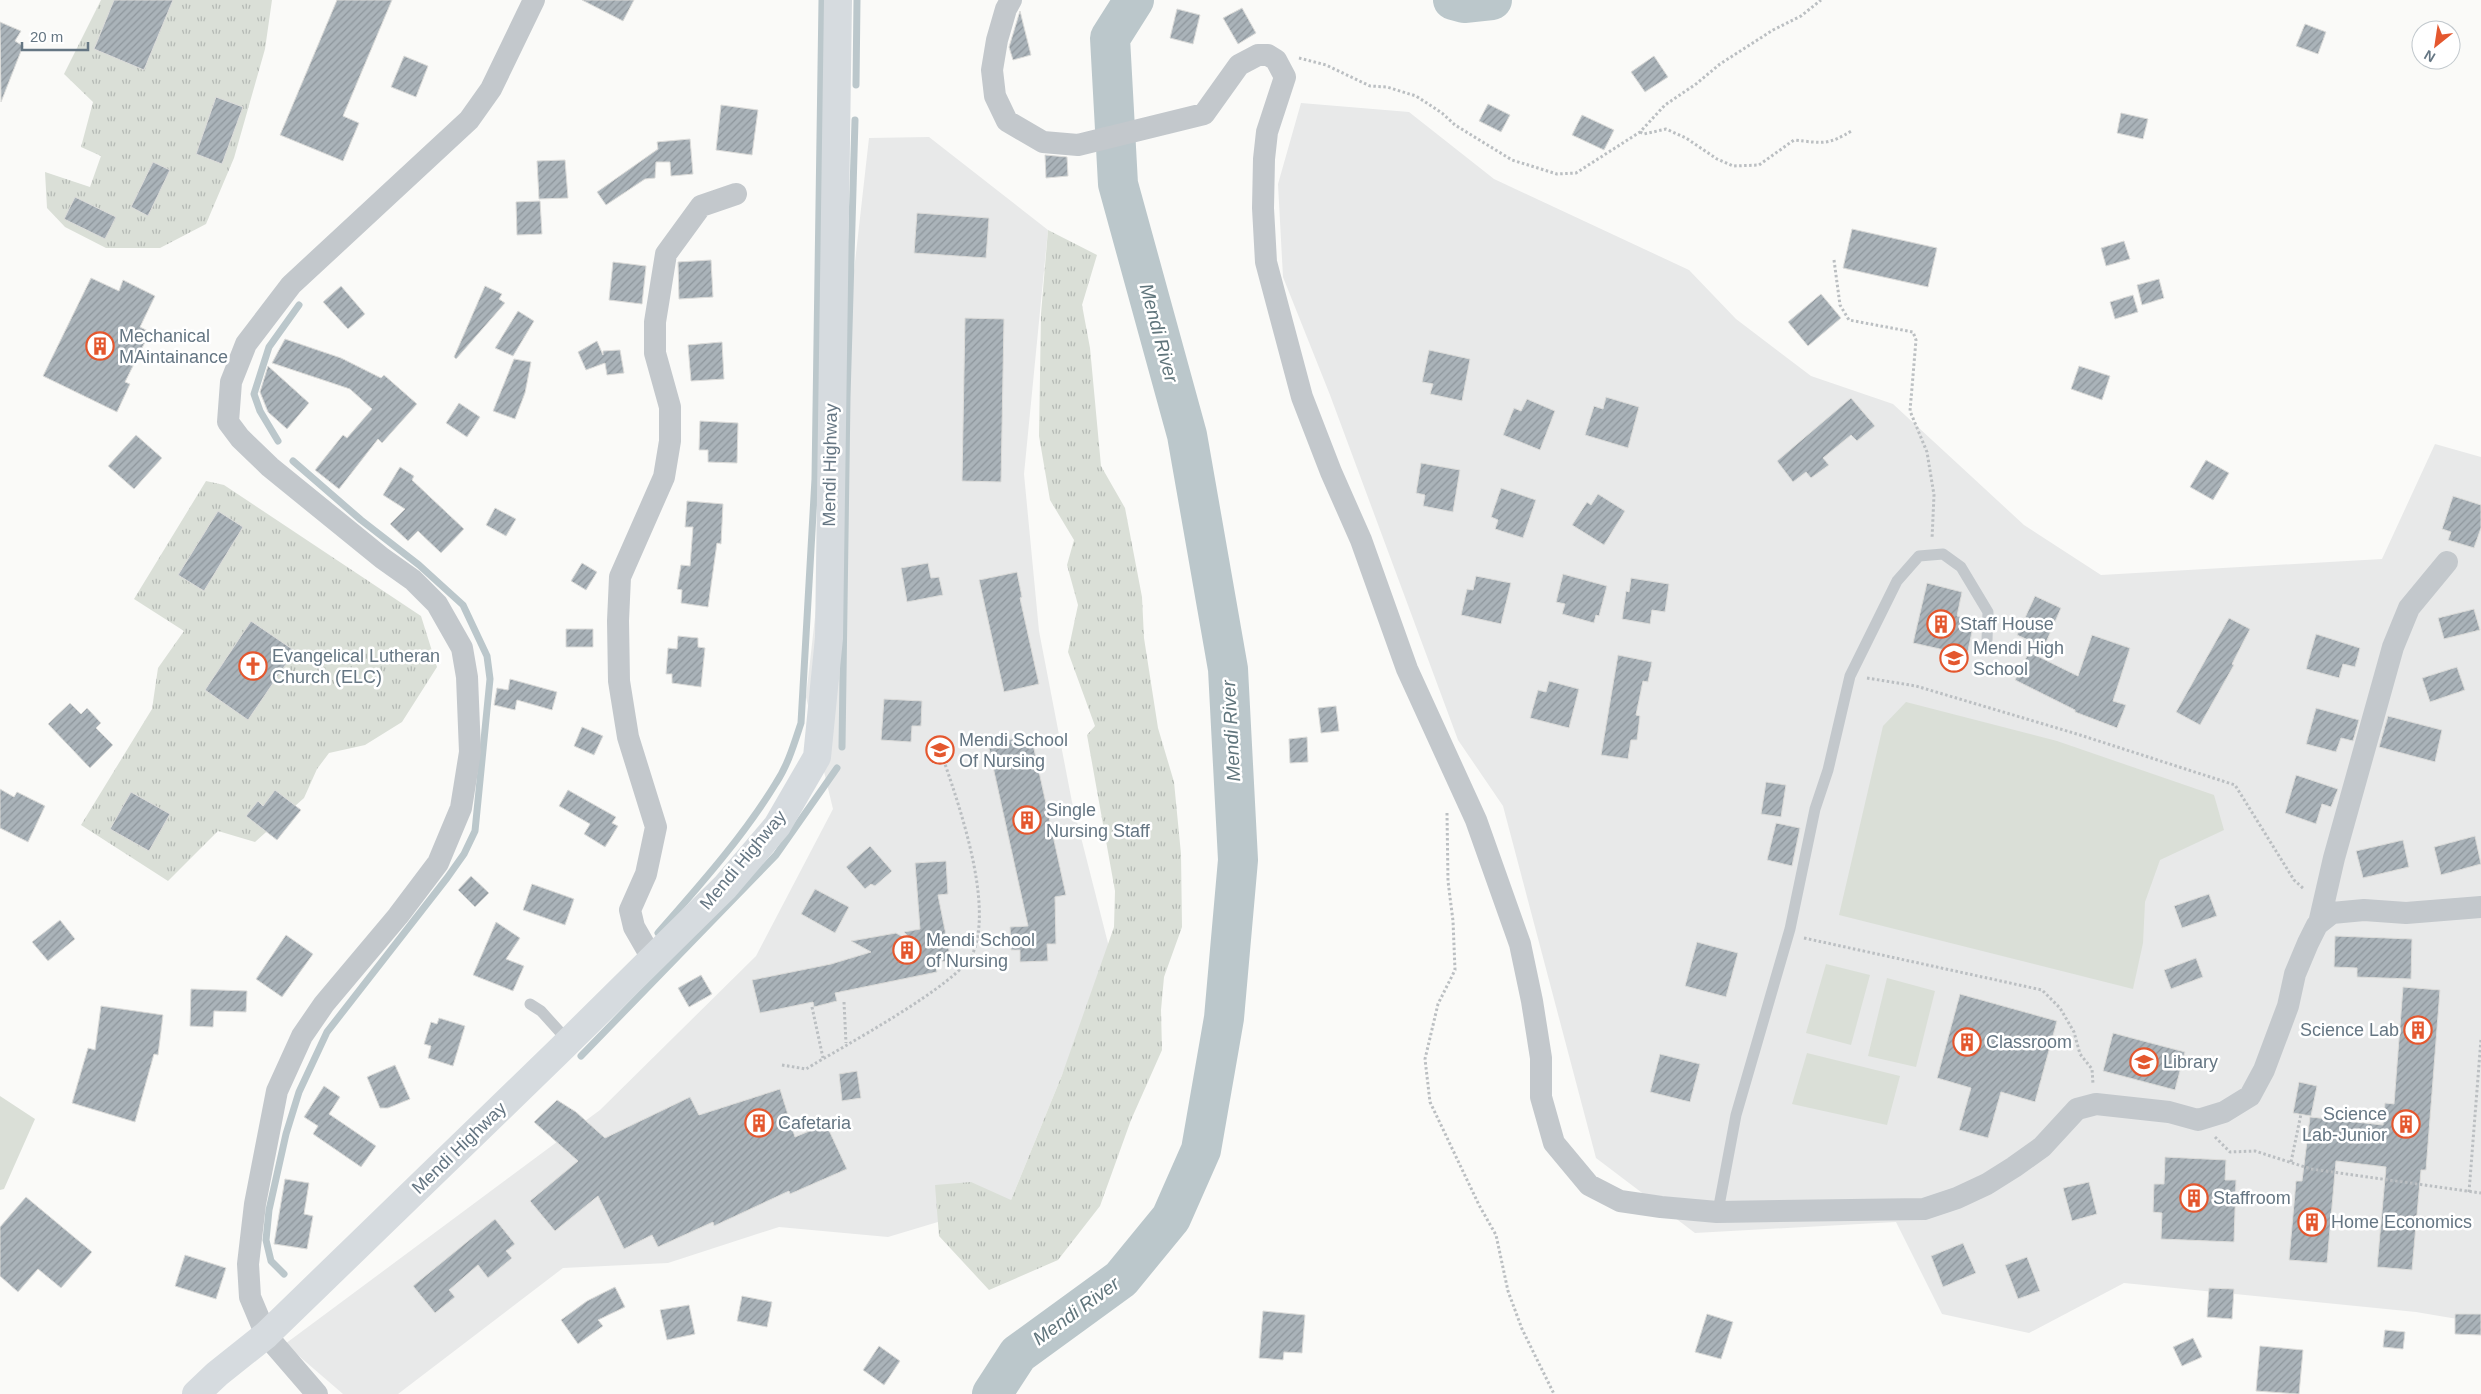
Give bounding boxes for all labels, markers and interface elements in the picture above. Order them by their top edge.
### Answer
scale bar [22,20,89,52]
north arrow [2411,20,2461,70]
text: 20 m [30,28,63,45]
text: N [2421,47,2438,66]
water label: Mendi River [1136,281,1182,385]
place label: Mechanical MAintainance [119,326,228,367]
building icon: Mechanical MAintainance [85,331,115,361]
street label: Mendi Highway [819,403,841,527]
building icon: Staff House [1926,609,1956,639]
place label: Staff House [1960,614,2054,634]
place label: Mendi High School [1973,638,2064,679]
school or university icon: Mendi High School [1939,643,1969,673]
place label: Evangelical Lutheran Church (ELC) [272,646,440,687]
church icon: Evangelical Lutheran Church (ELC) [238,651,268,681]
water label: Mendi River [1218,679,1244,782]
place label: Mendi School Of Nursing [959,730,1068,771]
school or university icon: Mendi School Of Nursing [925,735,955,765]
place label: Single Nursing Staff [1046,800,1151,841]
building icon: Single Nursing Staff [1012,805,1042,835]
street label: Mendi Highway [696,806,790,914]
place label: Mendi School of Nursing [926,930,1035,971]
building icon: Mendi School of Nursing [892,935,922,965]
building icon: Science Lab [2403,1015,2433,1045]
place label: Science Lab [2300,1020,2399,1040]
building icon: Classroom [1952,1027,1982,1057]
place label: Classroom [1986,1032,2072,1052]
school or university icon: Library [2129,1047,2159,1077]
place label: Library [2163,1052,2218,1072]
street label: Mendi Highway [408,1098,510,1198]
place label: Science Lab-Junior [2302,1104,2387,1145]
building icon: Cafetaria [744,1108,774,1138]
building icon: Science Lab-Junior [2391,1109,2421,1139]
place label: Cafetaria [778,1113,852,1133]
building icon: Staffroom [2179,1183,2209,1213]
place label: Staffroom [2213,1188,2291,1208]
building icon: Home Economics [2297,1207,2327,1237]
place label: Home Economics [2331,1212,2472,1232]
water label: Mendi River [1029,1272,1124,1349]

